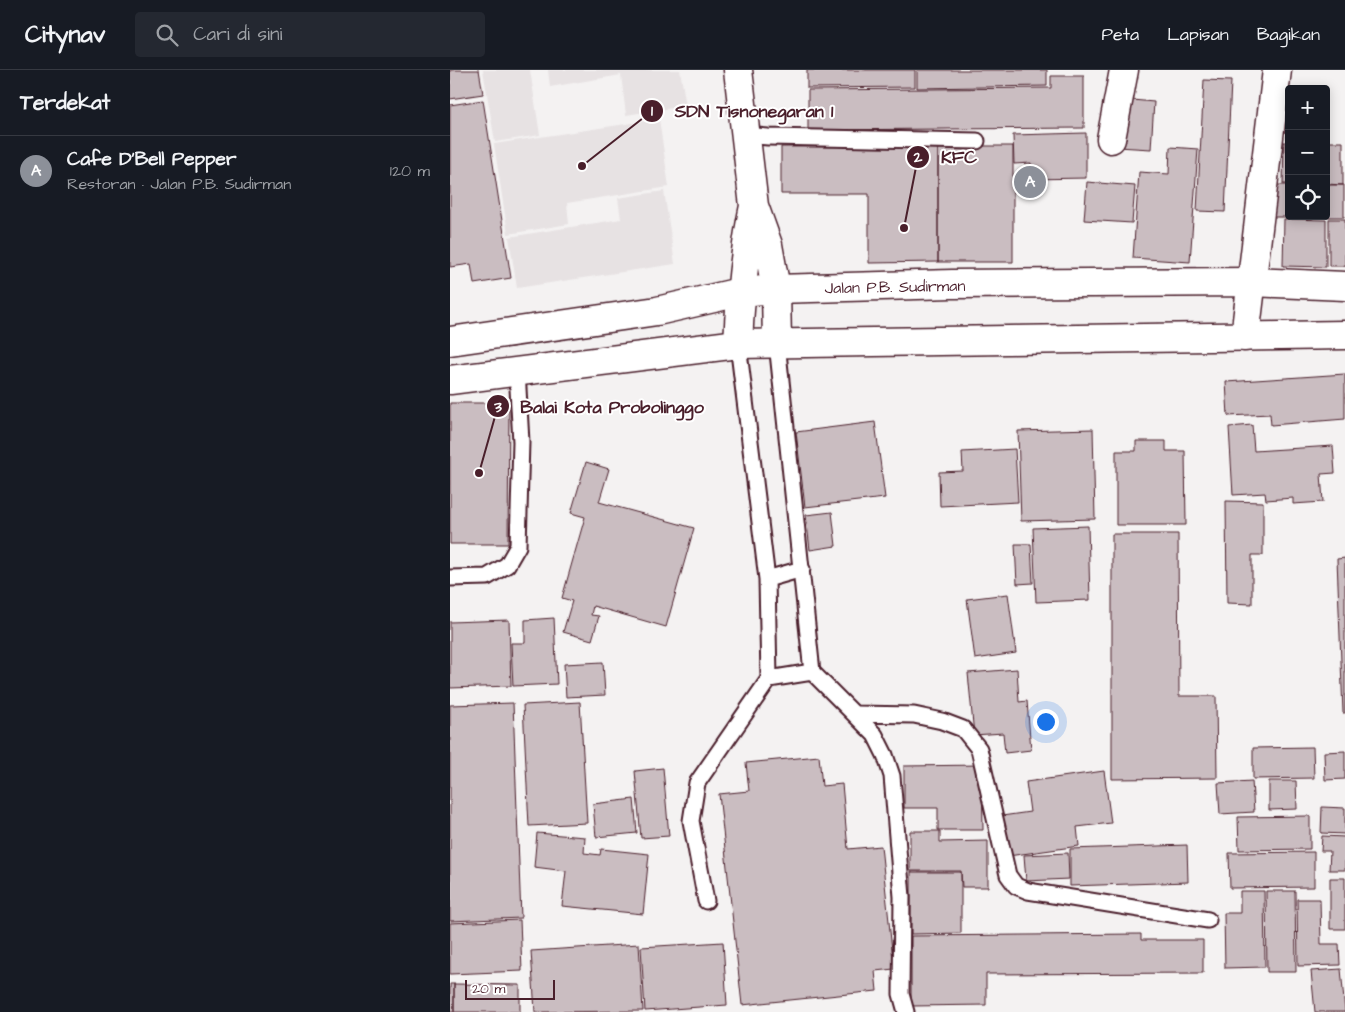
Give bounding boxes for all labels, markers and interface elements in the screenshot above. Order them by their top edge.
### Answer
search box [135,12,485,57]
text: Citynav [25,18,105,52]
icon: search [153,21,181,49]
text: Cari di sini [193,21,282,48]
text: Peta [1102,22,1139,47]
text: Lapisan [1167,22,1229,47]
text: Bagikan [1257,22,1320,47]
map controls [1285,85,1330,220]
button: + [1285,85,1330,130]
text: Terdekat [20,88,110,117]
callout: SDN Tisnonegaran 1 [640,94,844,127]
text: SDN Tisnonegaran 1 [674,99,834,125]
text: 1 [651,101,653,122]
button: − [1285,130,1330,175]
callout: KFC [906,141,987,174]
text: KFC [941,145,977,170]
text: Cafe D'Bell Pepper [67,146,236,173]
text: 2 [913,147,923,168]
text: A [31,160,41,182]
text: 120 m [390,160,430,182]
pin: A [1014,163,1046,201]
text: Restoran · Jalan P.B. Sudirman [67,173,291,195]
button: locate [1285,175,1330,220]
street label: Jalan P.B. Sudirman [825,275,966,299]
callout: Balai Kota Probolinggo [485,390,714,423]
text: Balai Kota Probolinggo [520,395,705,421]
text: 3 [493,397,502,418]
your location [1033,709,1059,735]
scale bar [465,977,555,1000]
text: 20 m [472,979,505,999]

